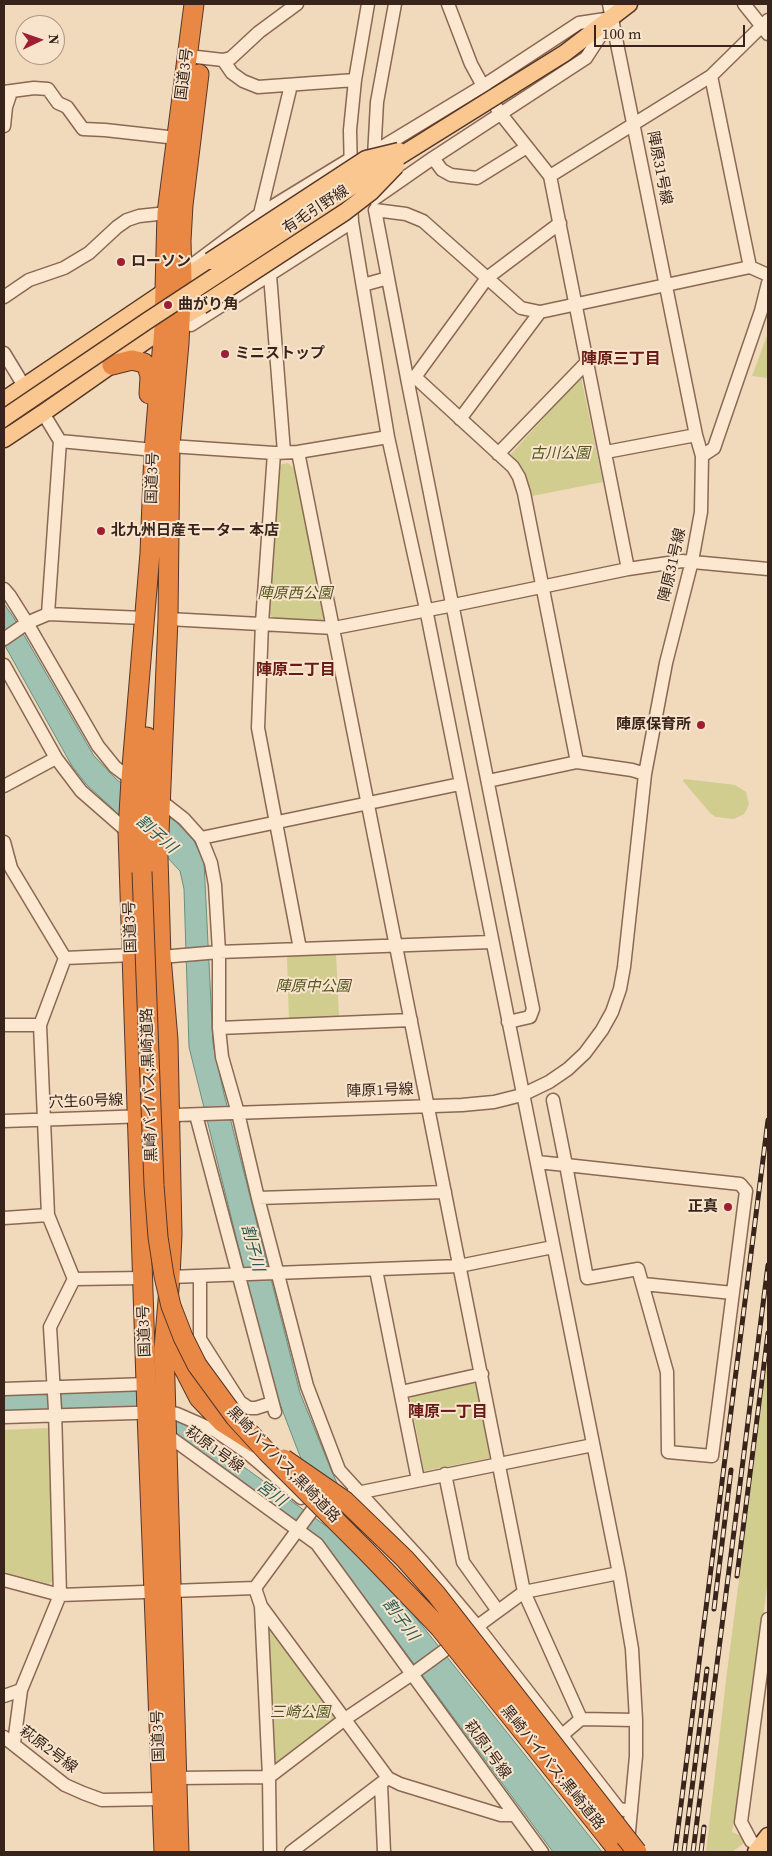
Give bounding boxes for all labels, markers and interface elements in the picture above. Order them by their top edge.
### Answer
north arrow [15,15,65,65]
scale bar [597,15,748,47]
text: 100 m [602,23,642,44]
text: N [44,34,64,45]
street label: 国道3号 [173,47,197,101]
street label: 陣原31号線 [643,129,675,207]
street label: 有毛引野線 [280,182,352,238]
place label: ローソン [131,253,191,271]
marker: ローソン [115,256,127,268]
place label: 曲がり角 [178,296,238,314]
marker: 曲がり角 [162,299,174,311]
place label: ミニストップ [235,345,325,363]
marker: ミニストップ [219,348,231,360]
district label: 陣原三丁目 [581,350,661,370]
park label: 古川公園 [530,445,590,463]
street label: 国道3号 [143,451,163,505]
place label: 北九州日産モーター 本店 [111,522,279,540]
marker: 北九州日産モーター 本店 [95,525,107,537]
street label: 陣原31号線 [656,526,690,604]
park label: 陣原西公園 [258,585,332,603]
district label: 陣原二丁目 [256,661,336,681]
place label: 陣原保育所 [616,716,691,734]
marker: 陣原保育所 [695,719,707,731]
water label: 割子川 [132,812,180,858]
street label: 国道3号 [121,900,141,954]
park label: 陣原中公園 [276,978,350,996]
street label: 黒崎バイパス;黒崎道路 [138,1007,162,1163]
street label: 陣原1号線 [346,1081,414,1101]
street label: 穴生60号線 [48,1092,124,1112]
place label: 正真 [688,1198,718,1216]
marker: 正真 [722,1201,734,1213]
water label: 割子川 [237,1222,267,1274]
street label: 国道3号 [135,1304,155,1358]
street label: 黒崎バイパス;黒崎道路 [223,1403,343,1527]
district label: 陣原一丁目 [408,1403,488,1423]
street label: 萩原1号線 [181,1423,247,1477]
water label: 宮川 [252,1477,290,1511]
water label: 割子川 [378,1595,422,1645]
street label: 黒崎バイパス;黒崎道路 [496,1702,608,1834]
park label: 三崎公園 [270,1704,330,1722]
street label: 国道3号 [149,1709,169,1763]
street label: 萩原1号線 [460,1717,514,1783]
street label: 萩原2号線 [16,1723,80,1777]

